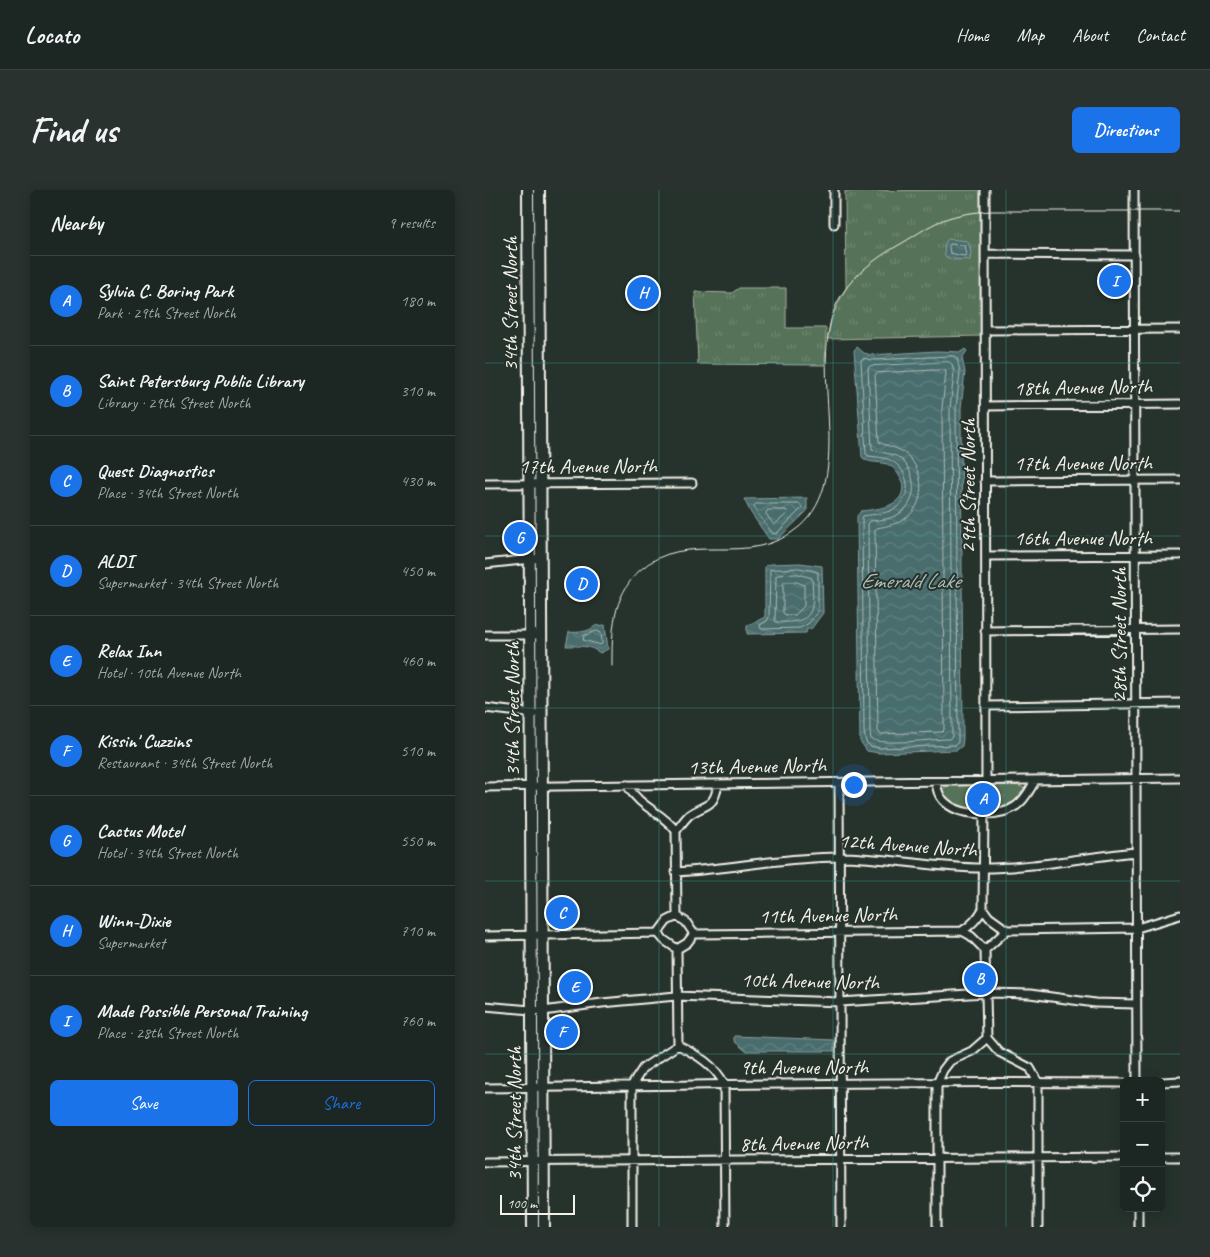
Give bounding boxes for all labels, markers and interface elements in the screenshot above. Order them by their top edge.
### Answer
text: Locato [25,20,79,50]
text: Home [956,24,989,46]
text: Map [1017,24,1044,46]
text: About [1072,24,1108,46]
text: Contact [1136,24,1185,46]
button: Directions [1072,107,1180,153]
text: Find us [30,108,117,153]
text: Nearby [50,210,103,236]
text: 9 results [388,213,435,233]
street label: 34th Street North [497,235,523,371]
pin: I [1099,262,1131,300]
pin: H [627,274,659,312]
text: Sylvia C. Boring Park [97,279,233,303]
text: A [62,291,70,311]
text: 180 m [401,291,435,311]
text: Park · 29th Street North [97,303,236,323]
text: Saint Petersburg Public Library [97,369,304,393]
street label: 18th Avenue North [1014,373,1154,401]
text: B [62,381,70,401]
text: 310 m [401,381,435,401]
text: Library · 29th Street North [97,393,251,413]
street label: 29th Street North [955,417,981,553]
street label: 17th Avenue North [1014,450,1153,476]
street label: 17th Avenue North [519,453,658,479]
text: Quest Diagnostics [97,459,213,483]
text: C [62,471,70,491]
text: 430 m [401,471,435,491]
text: Place · 34th Street North [97,483,239,503]
pin: G [504,519,536,557]
street label: 16th Avenue North [1014,525,1153,551]
text: ALDI [97,549,134,573]
text: D [61,561,71,581]
text: 450 m [401,561,435,581]
pin: D [566,565,598,603]
street label: 28th Street North [1106,566,1132,702]
water label: Emerald Lake [860,567,963,595]
text: Supermarket · 34th Street North [97,573,279,593]
text: Relax Inn [97,639,161,663]
street label: 34th Street North [499,640,525,776]
text: E [62,651,70,671]
text: 460 m [401,651,435,671]
text: Hotel · 10th Avenue North [97,663,241,683]
text: Kissin' Cuzzins [97,729,191,753]
text: F [62,741,70,761]
text: 510 m [401,741,435,761]
street label: 13th Avenue North [688,752,828,780]
text: Restaurant · 34th Street North [97,753,273,773]
your location [841,772,867,798]
pin: A [967,780,999,818]
text: Cactus Motel [97,819,183,843]
street label: 12th Avenue North [838,827,979,863]
text: G [62,831,70,851]
text: 550 m [401,831,435,851]
text: Hotel · 34th Street North [97,843,238,863]
pin: C [546,894,578,932]
street label: 11th Avenue North [759,901,899,929]
text: Winn-Dixie [97,909,170,933]
text: H [61,921,71,941]
text: 710 m [401,921,435,941]
text: Supermarket [97,933,165,953]
pin: B [964,960,996,998]
street label: 10th Avenue North [741,967,881,995]
pin: E [559,968,591,1006]
text: Made Possible Personal Training [97,999,307,1023]
text: I [63,1011,69,1031]
text: 760 m [401,1011,435,1031]
pin: F [546,1013,578,1051]
text: Place · 28th Street North [97,1023,239,1043]
street label: 34th Street North [501,1045,527,1181]
street label: 9th Avenue North [740,1054,870,1080]
map controls [1120,1077,1165,1212]
button: + [1120,1077,1165,1122]
button: Save [50,1080,238,1126]
button: Share [248,1080,435,1126]
button: − [1120,1122,1165,1167]
street label: 8th Avenue North [739,1129,870,1157]
button: locate [1120,1167,1165,1212]
scale bar [500,1192,575,1215]
text: 100 m [507,1195,537,1212]

